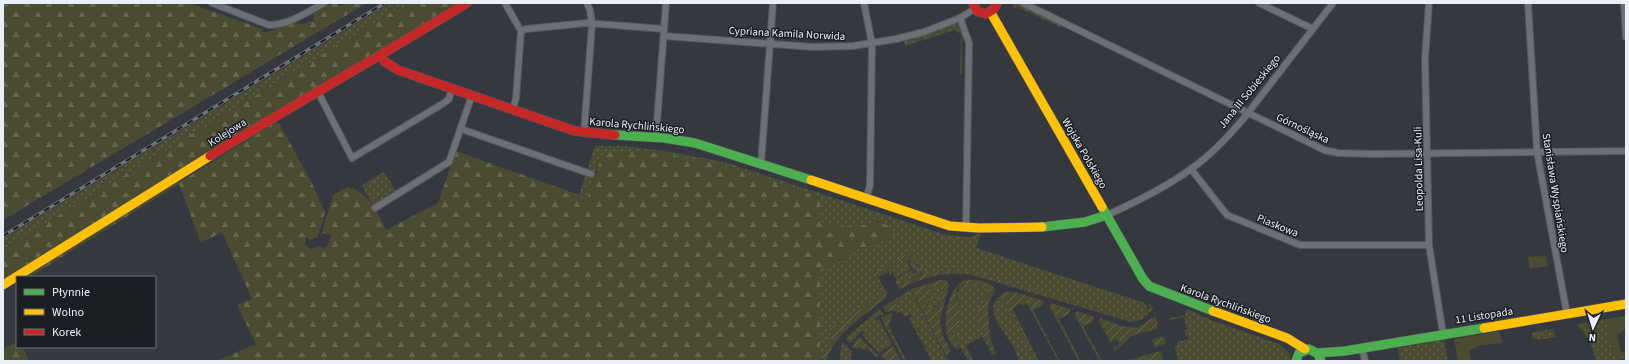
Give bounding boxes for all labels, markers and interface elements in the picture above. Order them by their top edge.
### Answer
street label: Cypriana Kamila Norwida [728,23,846,44]
street label: Jana III Sobieskiego [1215,51,1284,131]
street label: Górnośląska [1274,110,1332,147]
street label: Karola Rychlińskiego [589,114,685,137]
street label: Kolejowa [205,115,249,150]
street label: Wojska Polskiego [1058,115,1111,191]
street label: Leopolda Lisa-Kuli [1410,127,1427,211]
street label: Stanisława Wyspiańskiego [1539,132,1572,254]
street label: Piaskowa [1255,210,1301,241]
legend [16,276,156,348]
street label: Karola Rychlińskiego [1178,280,1273,327]
text: Płynnie [52,284,90,301]
text: Wolno [52,304,84,321]
street label: 11 Listopada [1454,304,1514,327]
north arrow [1573,308,1613,348]
text: Korek [52,324,81,341]
text: N [1588,330,1597,345]

